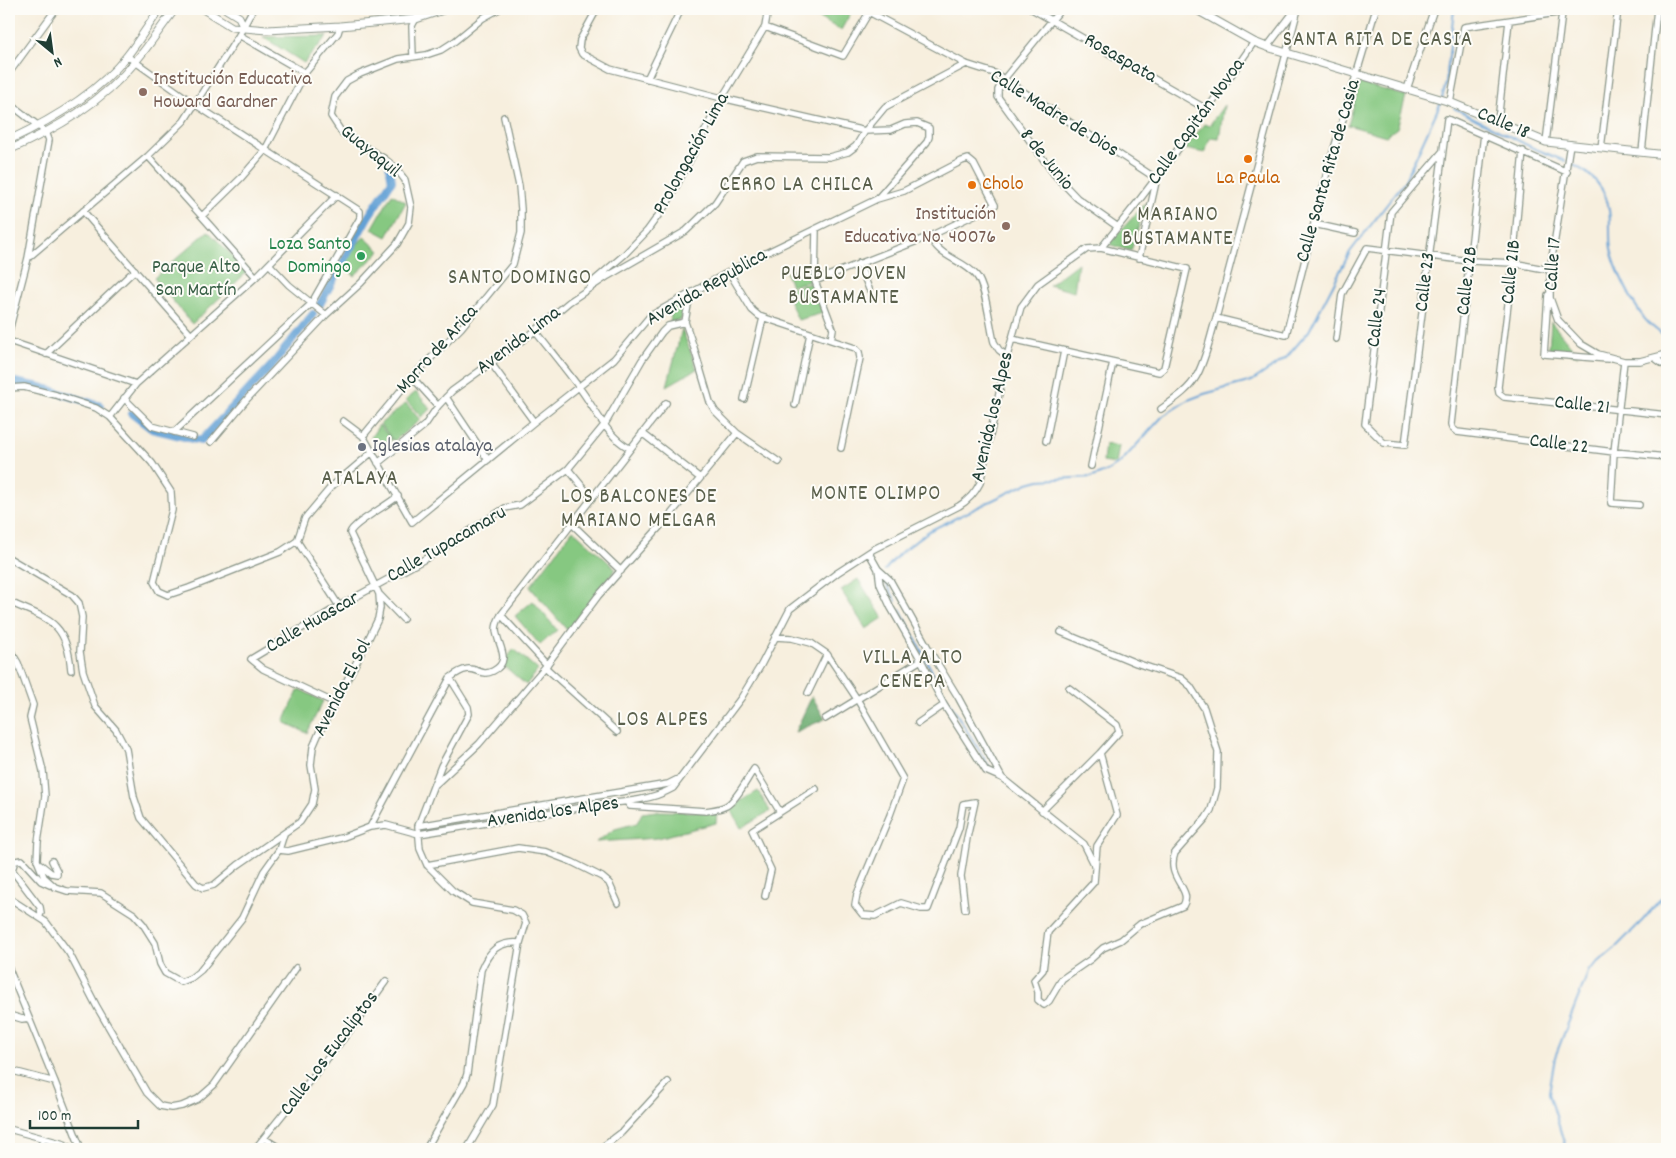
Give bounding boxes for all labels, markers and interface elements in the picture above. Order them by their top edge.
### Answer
district label: SANTA RITA DE CASIA [1283,26,1473,56]
street label: Rosaspata [1078,27,1162,91]
north arrow [28,28,78,78]
text: N [49,51,65,72]
street label: Calle Capitán Novoa [1141,52,1253,191]
street label: Calle Madre de Dios [984,63,1124,165]
place label: Institución Educativa Howard Gardner [153,66,312,117]
street label: Calle Santa Rita de Casia [1289,76,1369,266]
marker: Institución Educativa Howard Gardner [137,86,149,98]
street label: Prolongación Lima [647,87,737,220]
street label: Calle 18 [1472,100,1534,148]
street label: Guayaquil [333,119,407,186]
street label: 8 de Junio [1012,123,1080,197]
marker: La Paula [1242,153,1254,165]
place label: La Paula [1216,165,1280,193]
district label: CERRO LA CHILCA [719,171,875,201]
place label: Cholo [982,171,1024,199]
marker: Cholo [966,179,978,191]
place label: Institución Educativa No. 40076 [844,201,996,252]
district label: MARIANO BUSTAMANTE [1122,201,1234,255]
marker: Institución Educativa No. 40076 [1000,220,1012,232]
place label: Loza Santo Domingo [269,231,351,282]
street label: Calle 17 [1538,236,1570,292]
street label: Calle 21B [1495,238,1529,306]
street label: Avenida Republica [641,242,773,334]
street label: Calle 22B [1450,245,1486,317]
marker: Loza Santo Domingo [355,250,367,262]
street label: Calle 23 [1408,251,1444,313]
park label: Parque Alto San Martín [152,254,240,305]
district label: PUEBLO JOVEN BUSTAMANTE [781,260,907,314]
district label: SANTO DOMINGO [448,264,592,294]
street label: Calle 24 [1360,287,1396,349]
street label: Morro de Arica [390,299,486,401]
street label: Avenida Lima [471,300,568,382]
street label: Avenida los Alpes [964,349,1022,485]
street label: Calle 21 [1553,389,1611,423]
street label: Calle 22 [1528,427,1590,463]
place label: Iglesias atalaya [372,433,493,461]
marker: Iglesias atalaya [356,441,368,453]
district label: ATALAYA [321,465,399,495]
district label: MONTE OLIMPO [811,480,941,510]
district label: LOS BALCONES DE MARIANO MELGAR [561,483,717,537]
street label: Calle Tupacamaru [382,499,512,591]
street label: Calle Huascar [261,585,365,661]
street label: Avenida El Sol [307,635,379,741]
district label: VILLA ALTO CENEPA [863,644,963,698]
district label: LOS ALPES [617,706,709,736]
street label: Avenida los Alpes [485,790,621,836]
street label: Calle Los Eucaliptos [274,986,386,1122]
scale bar [30,1098,138,1130]
text: 100 m [38,1106,71,1128]

